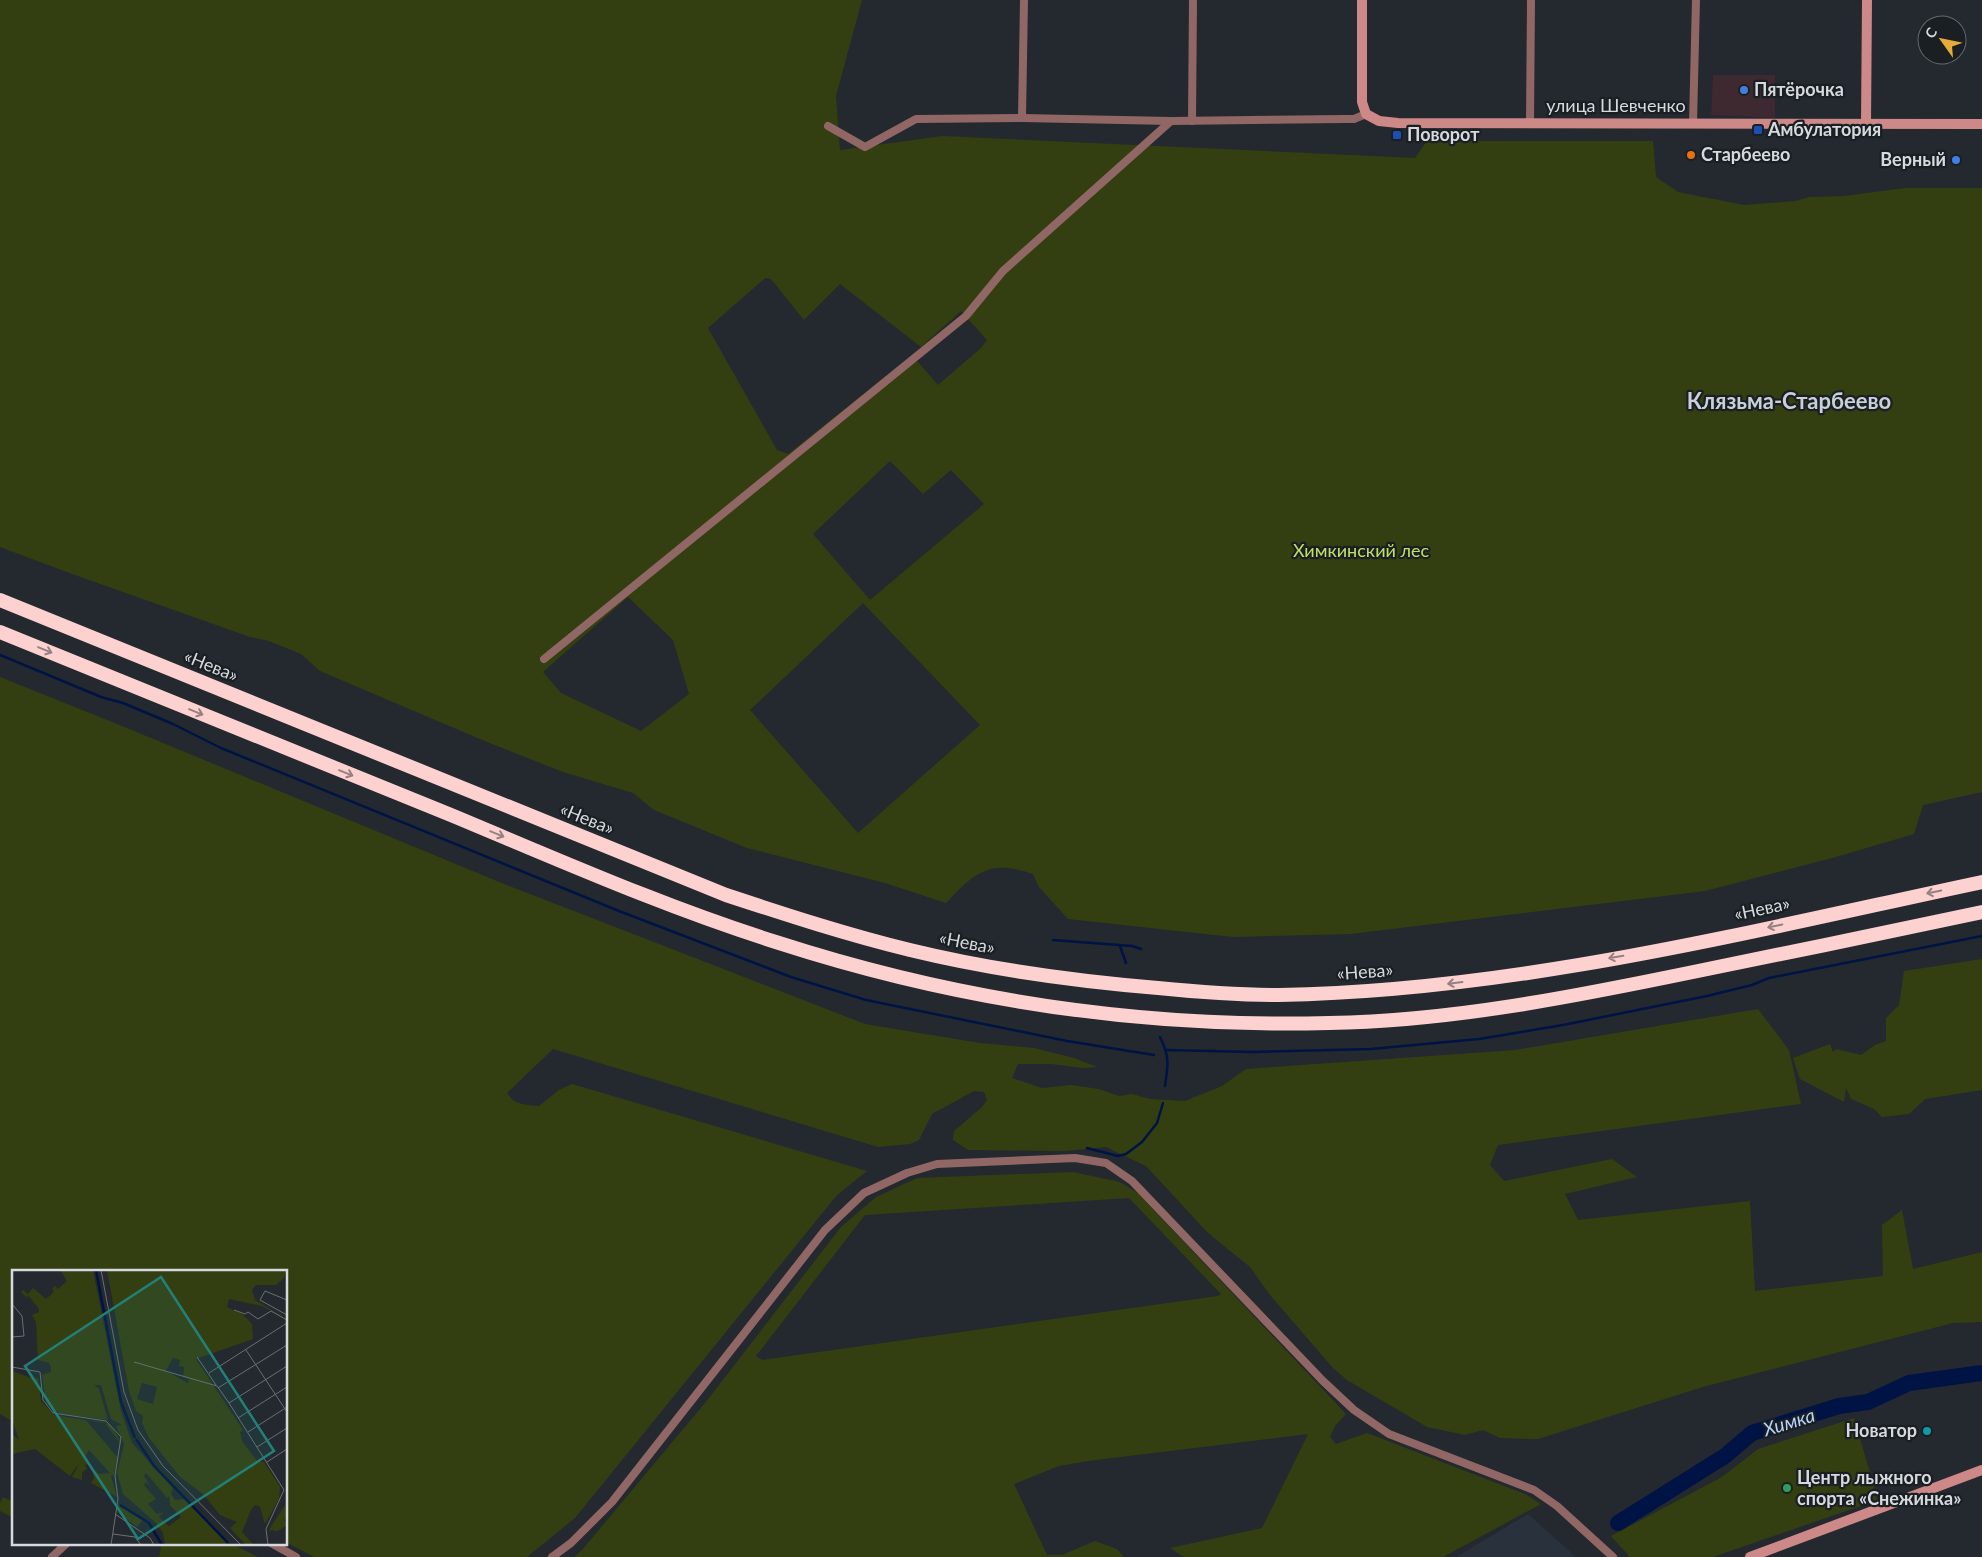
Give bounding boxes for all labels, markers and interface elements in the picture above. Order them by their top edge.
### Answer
north arrow [1917,15,1967,65]
text: С [1921,24,1941,41]
place label: Пятёрочка [1754,78,1844,100]
marker: Пятёрочка [1738,84,1750,96]
street label: улица Шевченко [1546,94,1686,116]
place label: Амбулатория [1767,118,1881,140]
place label: Поворот [1407,123,1480,145]
marker: Амбулатория [1752,124,1764,136]
marker: Поворот [1391,129,1403,141]
place label: Старбеево [1701,143,1790,165]
place label: Верный [1880,148,1946,170]
marker: Старбеево [1685,149,1697,161]
marker: Верный [1950,154,1962,166]
district label: Клязьма-Старбеево [1687,387,1891,414]
park label: Химкинский лес [1293,539,1430,561]
street label: «Нева» [181,644,242,686]
one-way arrow [37,646,52,656]
one-way arrow [188,707,203,717]
one-way arrow [338,769,353,778]
street label: «Нева» [557,797,618,839]
one-way arrow [489,830,504,839]
one-way arrow [1927,888,1943,897]
street label: «Нева» [1732,891,1792,925]
one-way arrow [1768,922,1784,931]
street label: «Нева» [937,926,997,958]
one-way arrow [1608,953,1624,963]
street label: «Нева» [1336,958,1394,984]
one-way arrow [1448,978,1464,988]
inset map [12,1270,288,1544]
water label: Химка [1759,1403,1818,1441]
place label: Новатор [1846,1419,1917,1441]
marker: Новатор [1921,1425,1933,1437]
place label: Центр лыжного спорта «Снежинка» [1797,1466,1961,1509]
marker: Центр лыжного спорта «Снежинка» [1781,1482,1793,1494]

